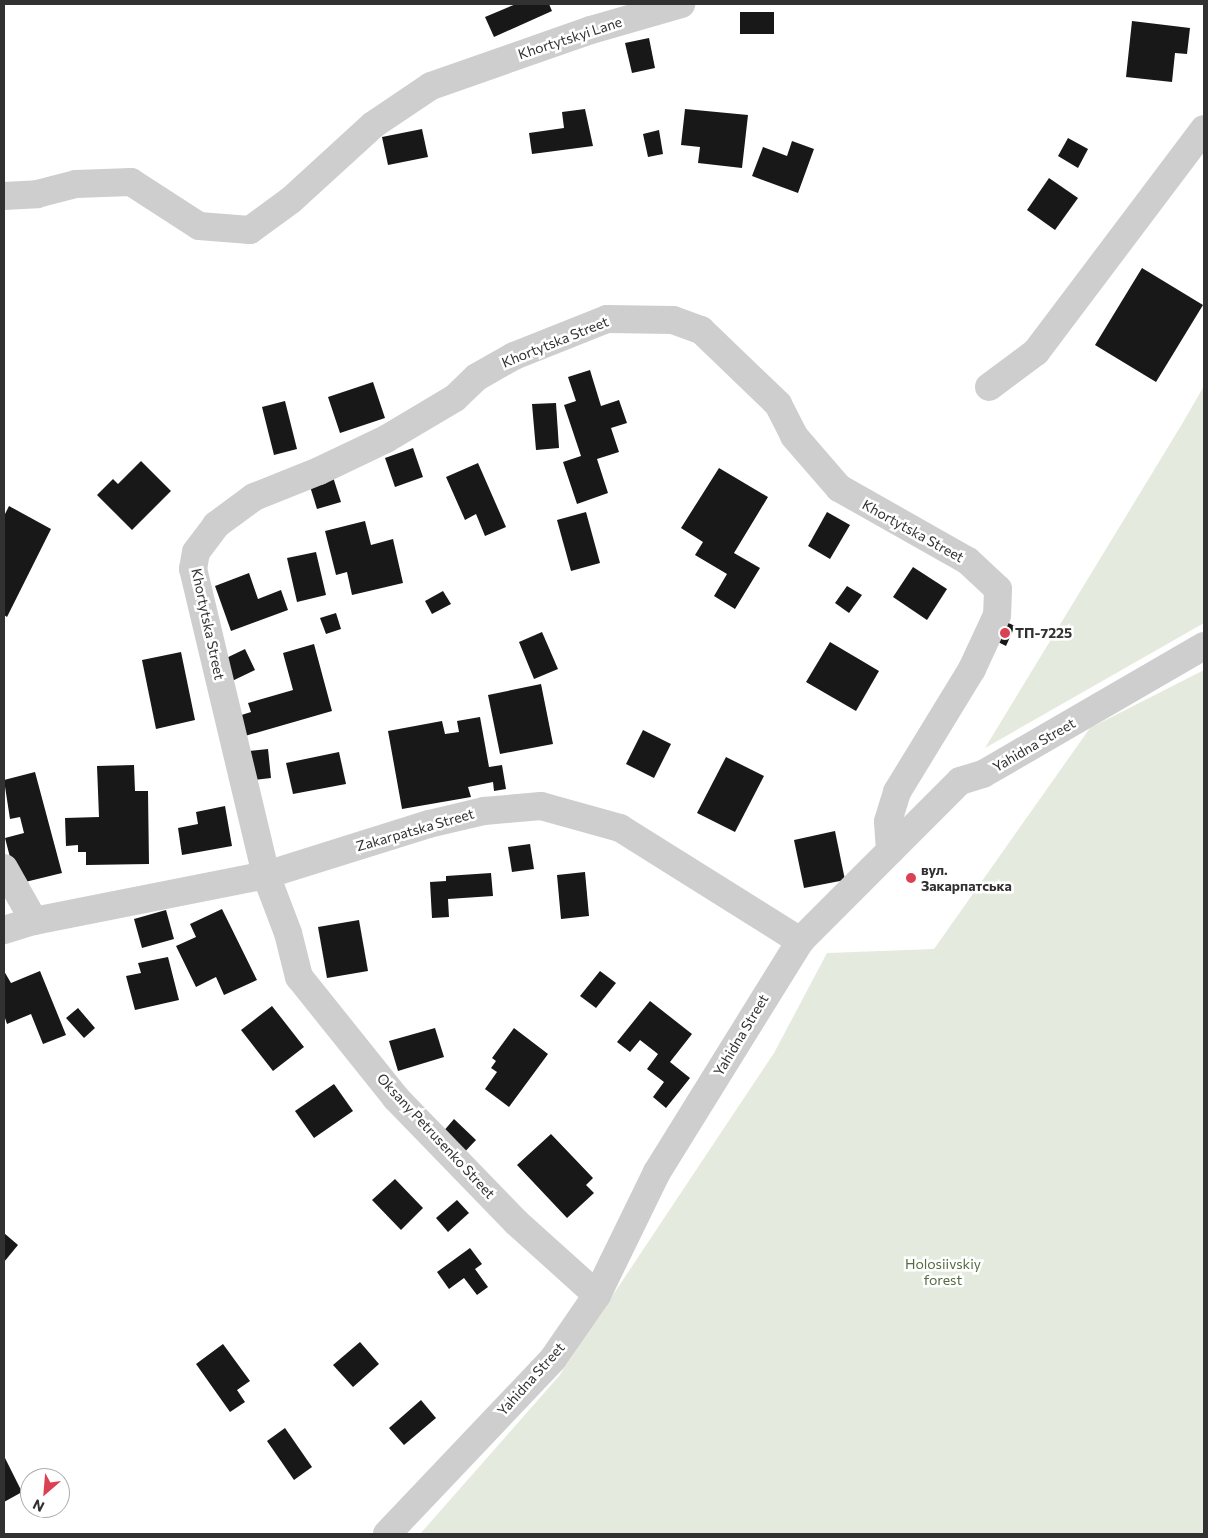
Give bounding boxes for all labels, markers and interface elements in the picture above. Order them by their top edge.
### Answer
street label: Khortytskyi Lane [516,13,624,63]
street label: Khortytska Street [499,313,611,371]
street label: Khortytska Street [859,496,967,566]
street label: Khortytska Street [188,567,228,681]
place label: ТП-7225 [1015,625,1072,641]
marker: ТП-7225 [999,627,1011,639]
street label: Yahidna Street [990,715,1078,775]
street label: Zakarpatska Street [354,805,476,855]
place label: вул. Закарпатська [921,862,1012,894]
marker: вул. Закарпатська [905,872,917,884]
street label: Yahidna Street [710,991,772,1079]
street label: Oksany Petrusenko Street [374,1070,498,1202]
park label: Holosiivskiy forest [905,1256,981,1288]
street label: Yahidna Street [494,1339,568,1419]
north arrow [20,1468,70,1518]
text: N [30,1496,47,1516]

